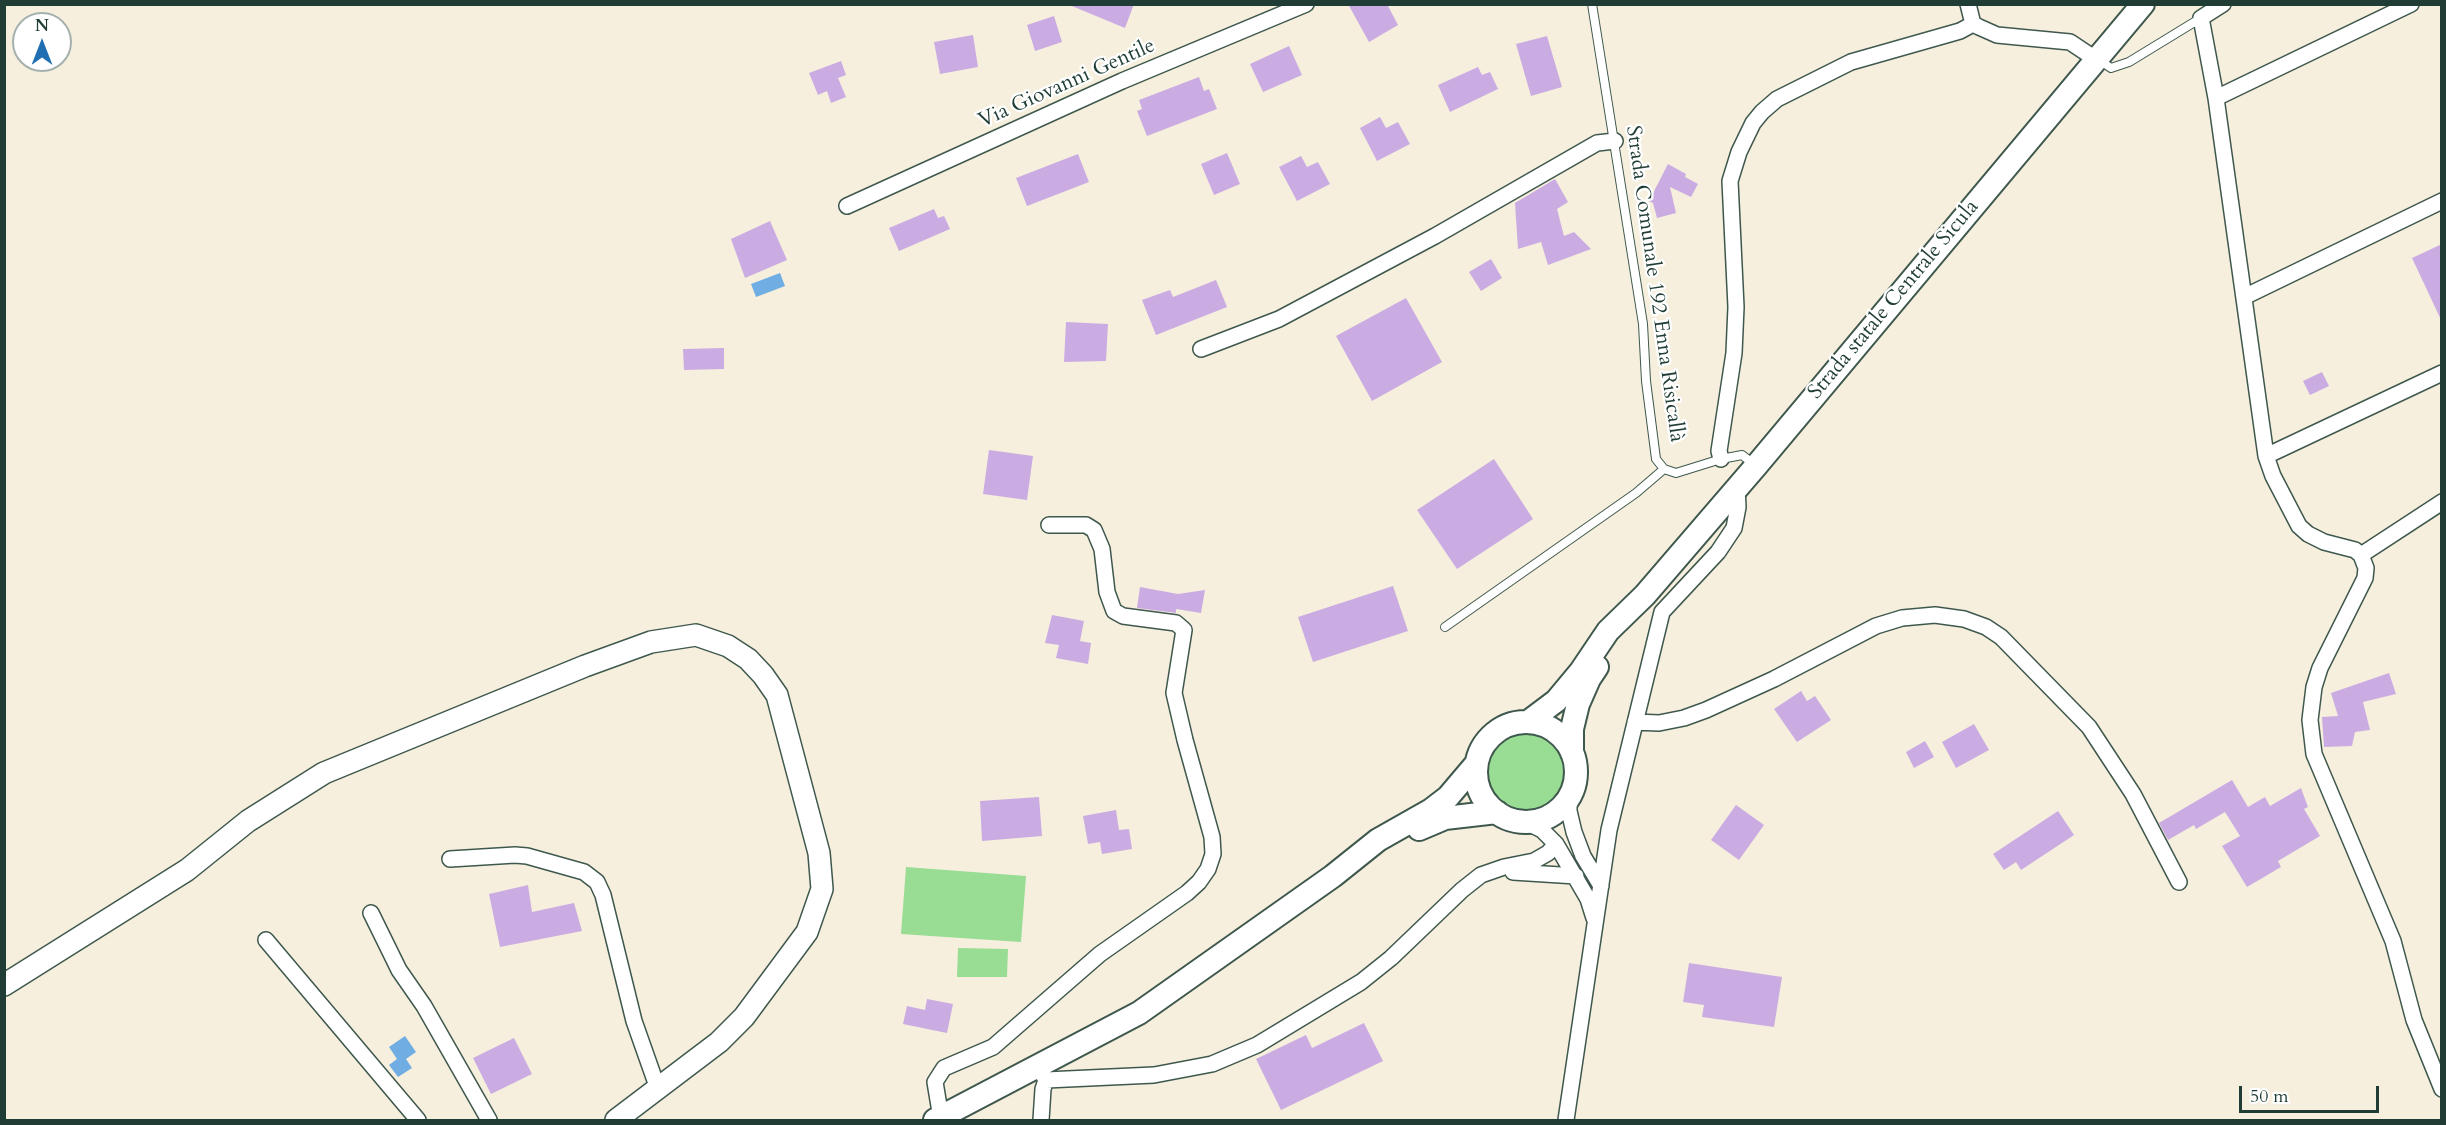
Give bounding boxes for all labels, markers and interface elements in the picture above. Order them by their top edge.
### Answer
north arrow [12,12,72,72]
text: N [35,15,49,37]
street label: Via Giovanni Gentile [975,34,1159,134]
street label: Strada Comunale 192 Enna Risicallà [1619,124,1689,444]
street label: Strada statale Centrale Sicula [1803,195,1985,405]
scale bar [2242,1074,2382,1112]
text: 50 m [2250,1084,2289,1109]

